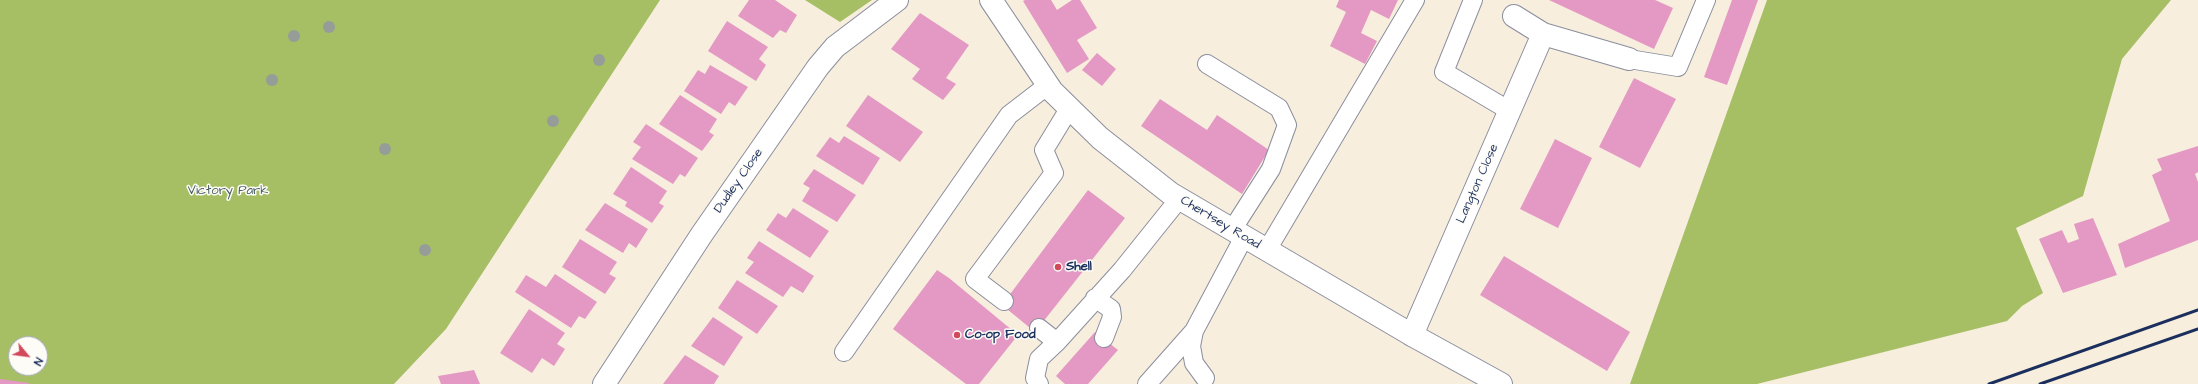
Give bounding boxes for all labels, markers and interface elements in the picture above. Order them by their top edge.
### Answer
street label: Langton Close [1454,142,1502,226]
street label: Dudley Close [711,146,767,216]
park label: Victory Park [188,183,268,199]
street label: Chertsey Road [1177,193,1263,253]
place label: Shell [1066,259,1092,275]
marker: Shell [1053,262,1063,272]
place label: Co-op Food [965,327,1036,343]
marker: Co-op Food [952,330,962,340]
north arrow [8,336,48,376]
text: N [30,355,46,368]

